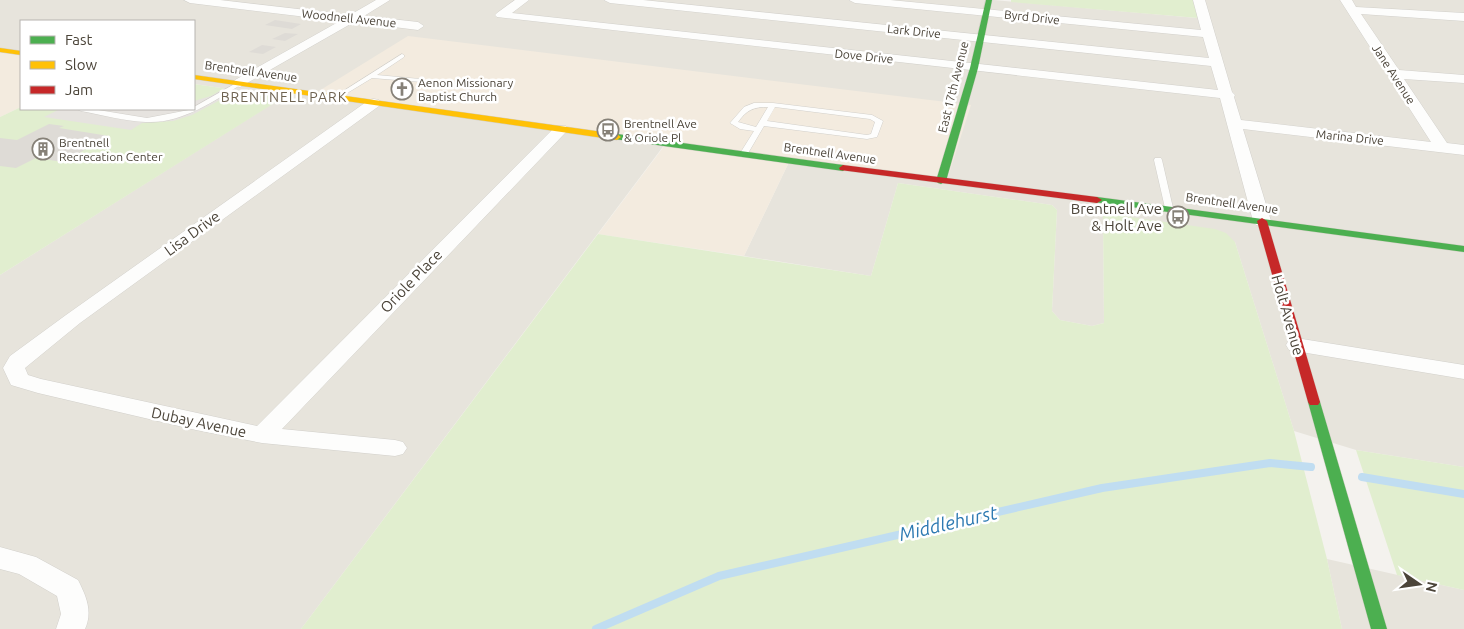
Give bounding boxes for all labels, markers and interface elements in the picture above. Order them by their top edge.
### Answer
street label: Woodnell Avenue [301,7,397,29]
street label: Byrd Drive [1003,8,1061,26]
legend [20,20,195,110]
street label: Lark Drive [886,22,942,40]
text: Fast [65,31,93,48]
street label: East 17th Avenue [935,40,971,134]
street label: Jane Avenue [1370,42,1418,106]
street label: Dove Drive [834,46,894,66]
text: Slow [65,56,98,73]
street label: Brentnell Avenue [204,58,298,84]
place label: Aenon Missionary Baptist Church [418,76,513,103]
church icon: Aenon Missionary Baptist Church [390,77,414,101]
text: Jam [65,81,93,98]
district label: BRENTNELL PARK [221,89,347,105]
place label: Brentnell Ave & Oriole Pl [624,117,697,144]
bus stop icon: Brentnell Ave & Oriole Pl [596,118,620,142]
street label: Marina Drive [1315,127,1385,147]
place label: Brentnell Recrecation Center [59,136,163,163]
building icon: Brentnell Recrecation Center [31,137,55,161]
street label: Brentnell Avenue [783,140,877,166]
street label: Brentnell Avenue [1185,190,1279,216]
place label: Brentnell Ave & Holt Ave [1071,200,1162,234]
bus stop icon: Brentnell Ave & Holt Ave [1166,205,1190,229]
street label: Lisa Drive [161,207,223,259]
street label: Oriole Place [377,246,445,316]
street label: Holt Avenue [1268,273,1308,357]
street label: Dubay Avenue [150,404,248,440]
water label: Middlehurst [897,501,1000,545]
north arrow [1394,559,1444,609]
text: N [1423,580,1441,594]

